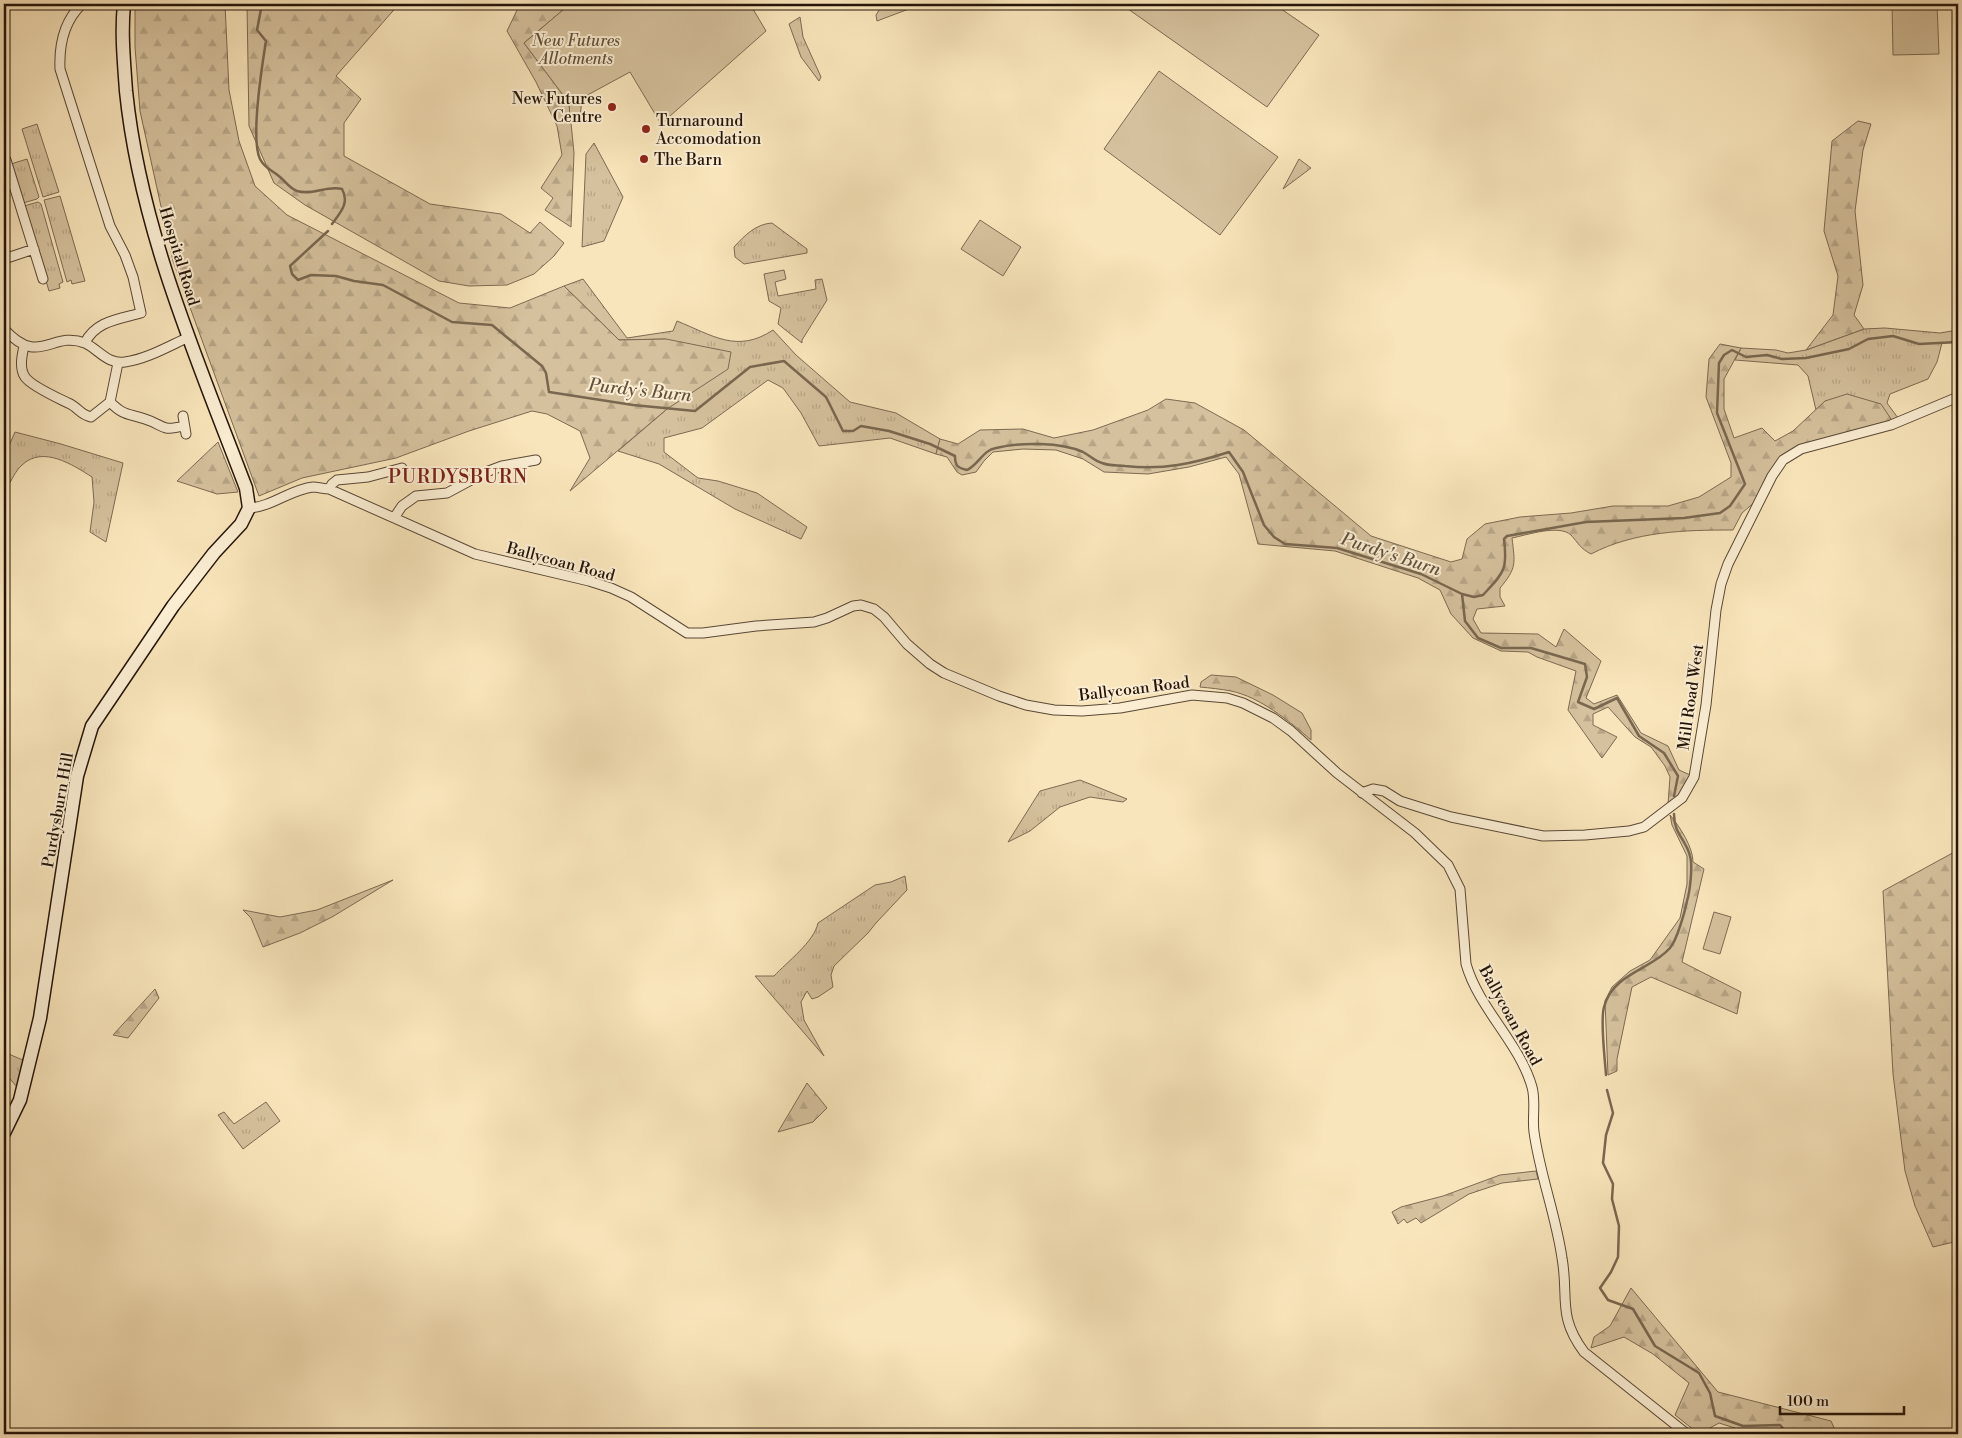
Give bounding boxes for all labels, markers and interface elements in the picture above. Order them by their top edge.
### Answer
park label: New Futures Allotments [531,31,620,69]
place label: New Futures Centre [512,89,602,127]
marker: New Futures Centre [606,101,618,113]
place label: Turnaround Accomodation [655,111,762,149]
marker: Turnaround Accomodation [640,123,652,135]
place label: The Barn [654,150,722,170]
marker: The Barn [638,153,650,165]
street label: Hospital Road [155,204,204,308]
water label: Purdy's Burn [586,374,693,407]
district label: PURDYSBURN [388,465,528,489]
water label: Purdy's Burn [1337,527,1444,582]
street label: Ballycoan Road [503,538,617,586]
street label: Mill Road West [1674,642,1708,751]
street label: Ballycoan Road [1077,672,1191,706]
street label: Purdysburn Hill [38,751,78,869]
street label: Ballycoan Road [1474,961,1546,1069]
scale bar [1780,1383,1903,1415]
text: 100 m [1787,1392,1829,1411]

